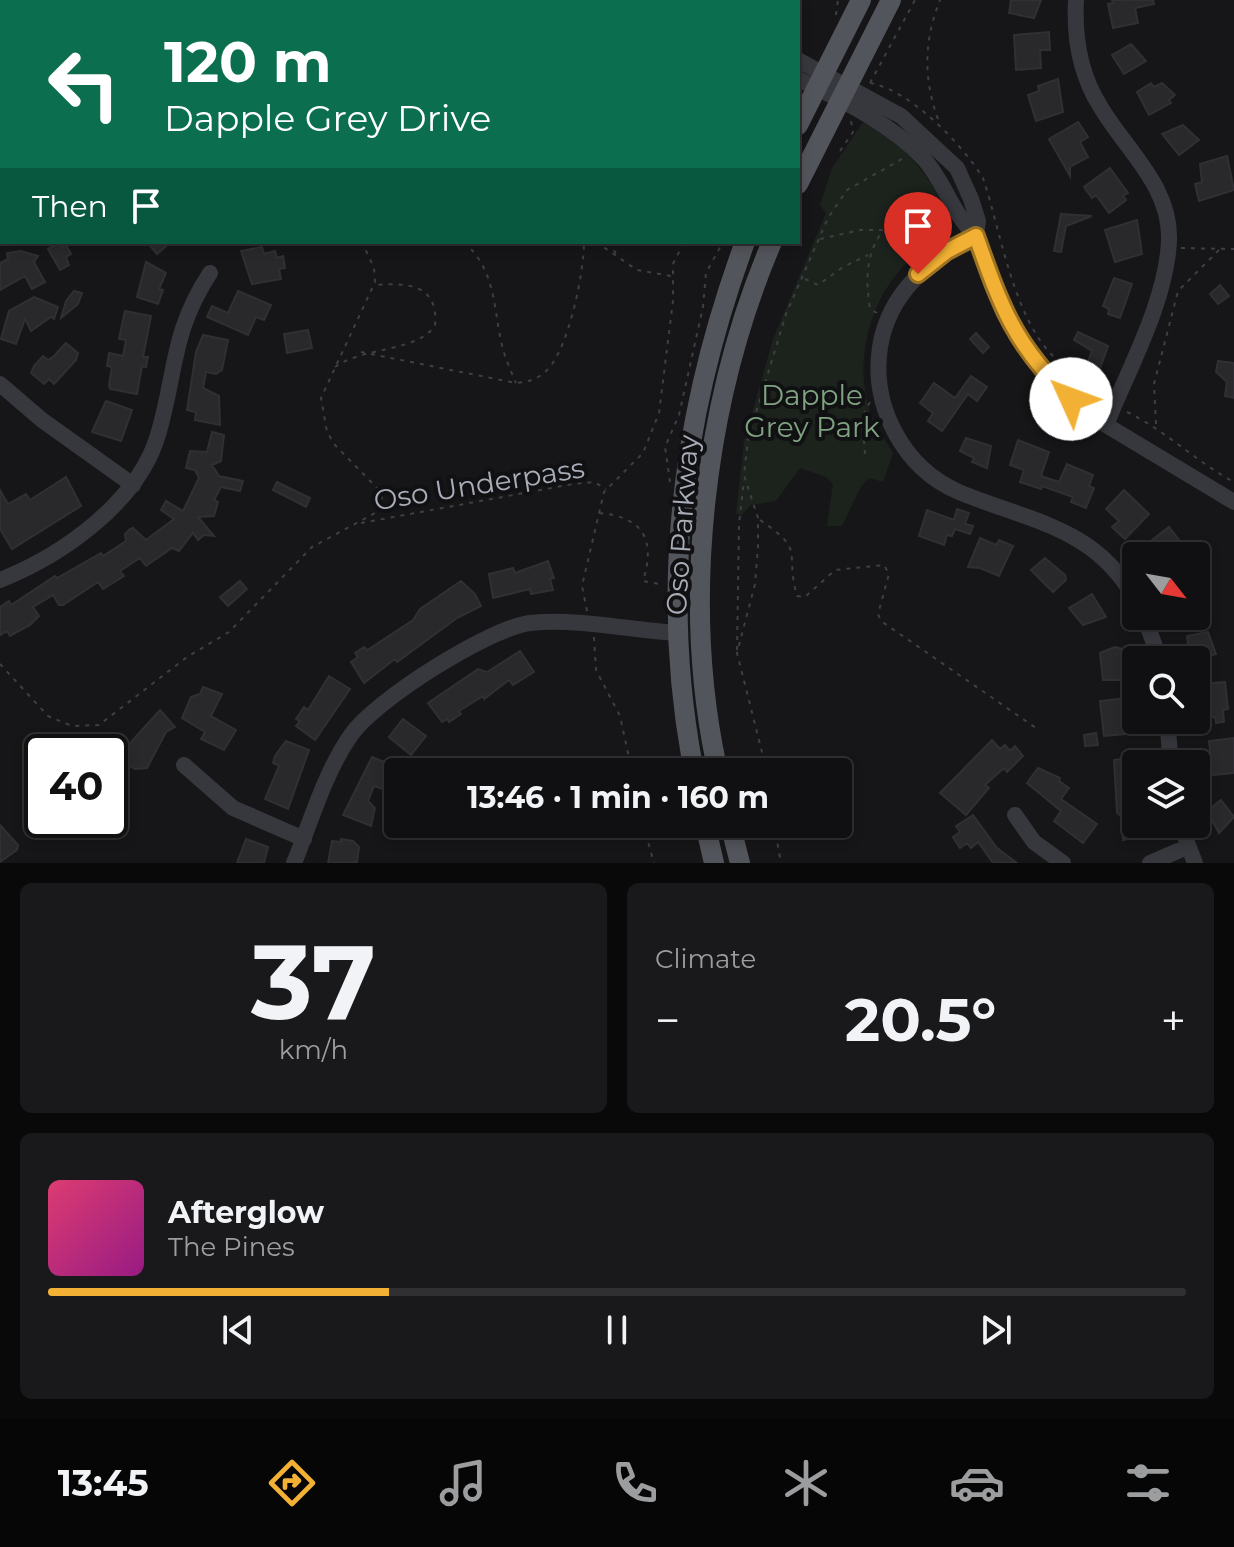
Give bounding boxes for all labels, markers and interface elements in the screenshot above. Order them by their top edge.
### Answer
text: 120 m [164,28,332,96]
icon: left [32,32,136,136]
text: Dapple Grey Drive [164,96,491,140]
icon: arrive [124,184,168,228]
text: Then [32,188,108,225]
pin [884,192,952,274]
icon: arrive [896,204,940,248]
position arrow [1029,357,1113,441]
park label: Dapple Grey Park [744,378,880,444]
street label: Oso Parkway [659,433,705,616]
street label: Oso Underpass [371,451,587,517]
north arrow [1122,542,1210,630]
map controls [1122,542,1210,838]
button: search [1122,646,1210,734]
speed limit sign: 40 [24,734,128,838]
button: layers [1122,750,1210,838]
text: 13:46 · 1 min · 160 m [467,779,769,816]
text: 37 [251,918,376,1045]
text: Climate [655,943,756,975]
text: 20.5° [845,983,996,1056]
text: − [655,993,680,1047]
text: + [1161,993,1186,1047]
text: km/h [279,1034,348,1066]
text: Afterglow [168,1194,324,1231]
text: The Pines [168,1231,295,1263]
icon: previous [216,1308,260,1352]
icon: pause [595,1308,639,1352]
icon: next [974,1308,1018,1352]
icon: directions [264,1455,320,1511]
icon: music [435,1455,491,1511]
icon: phone [607,1455,663,1511]
icon: climate [778,1455,834,1511]
icon: car [949,1455,1005,1511]
icon: filters [1120,1455,1176,1511]
text: 13:45 [58,1461,149,1505]

